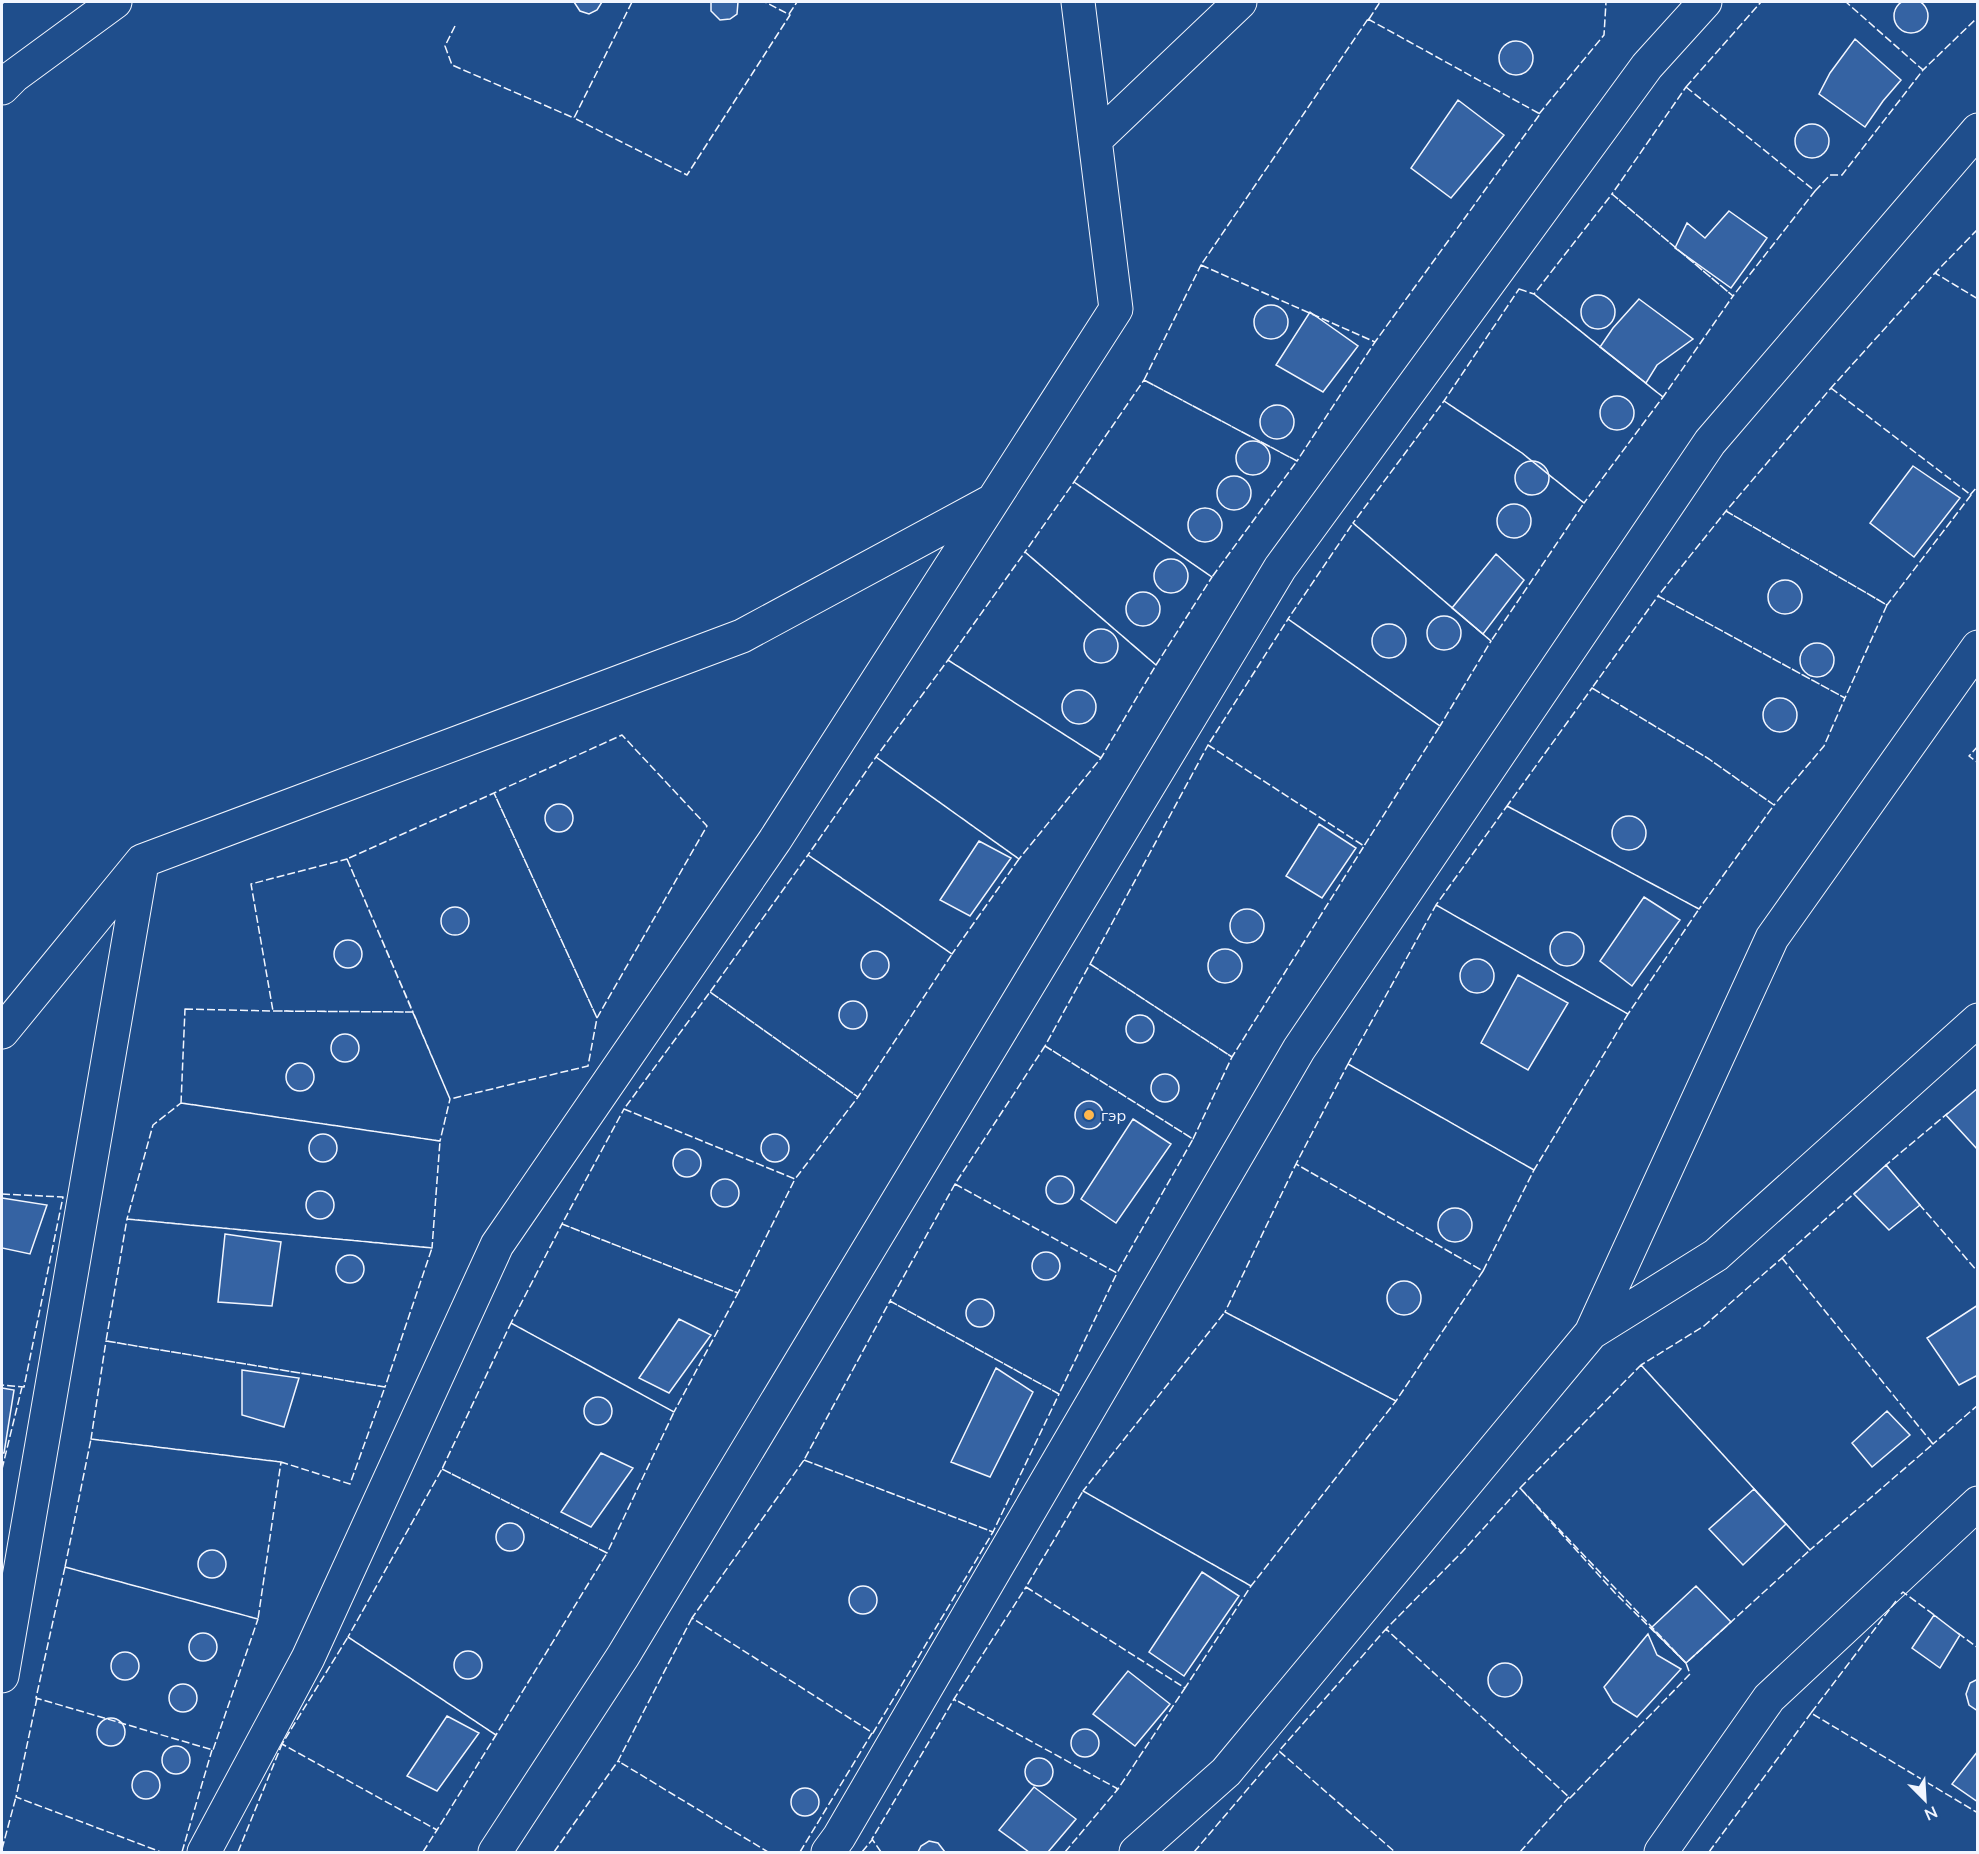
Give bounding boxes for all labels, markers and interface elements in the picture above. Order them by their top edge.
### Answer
place label: гэр [1101,1105,1126,1125]
marker: гэр [1082,1108,1096,1122]
north arrow [1895,1770,1955,1830]
text: N [1922,1802,1941,1825]

